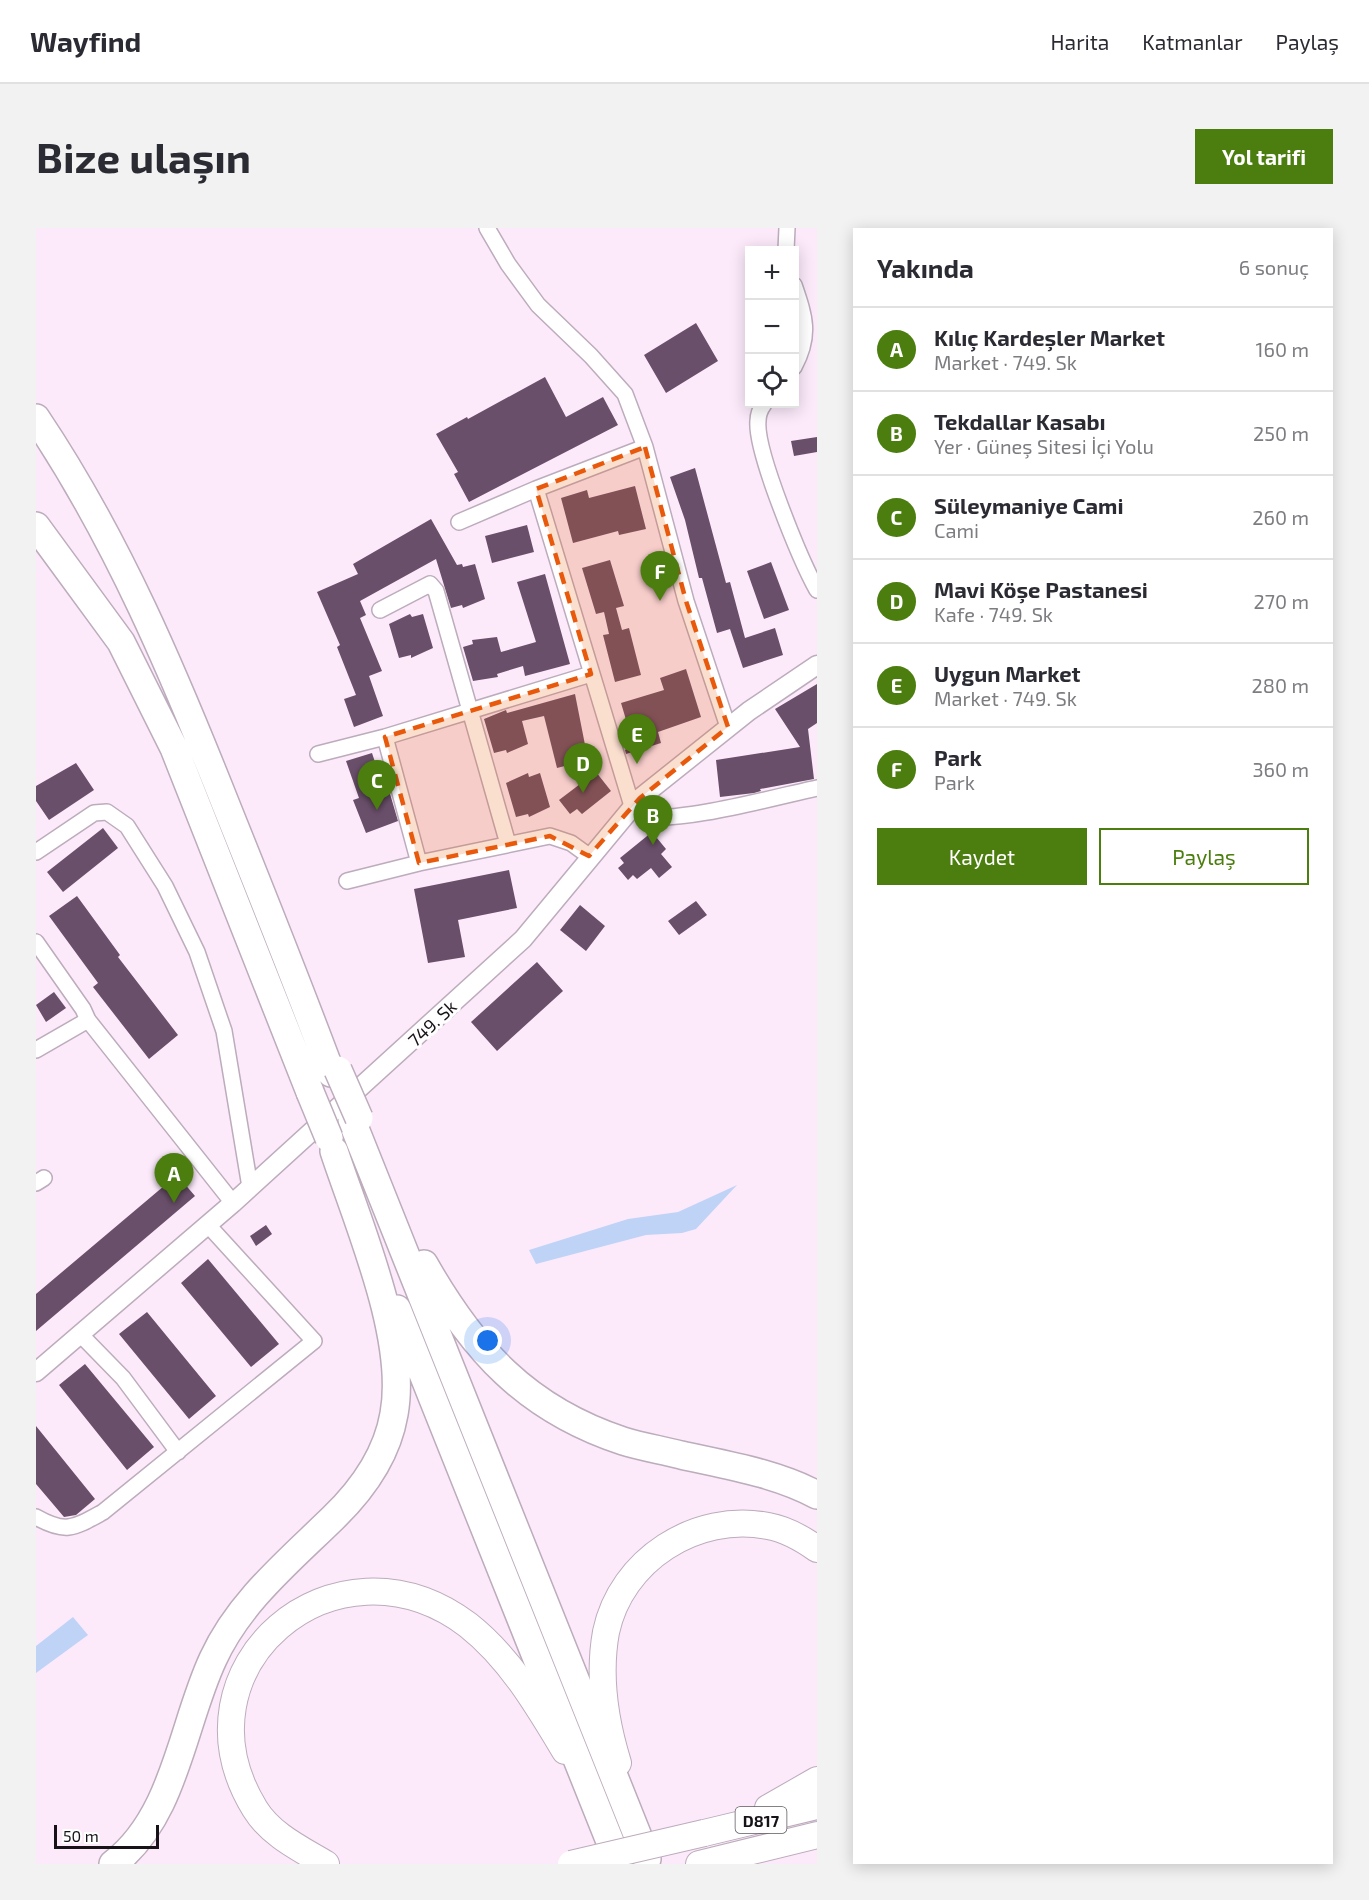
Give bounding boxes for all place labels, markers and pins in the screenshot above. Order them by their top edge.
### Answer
pin: F [640,552,680,601]
pin: E [618,714,656,764]
pin: D [564,744,602,793]
pin: C [358,760,396,810]
pin: B [634,796,672,845]
pin: A [154,1154,194,1203]

